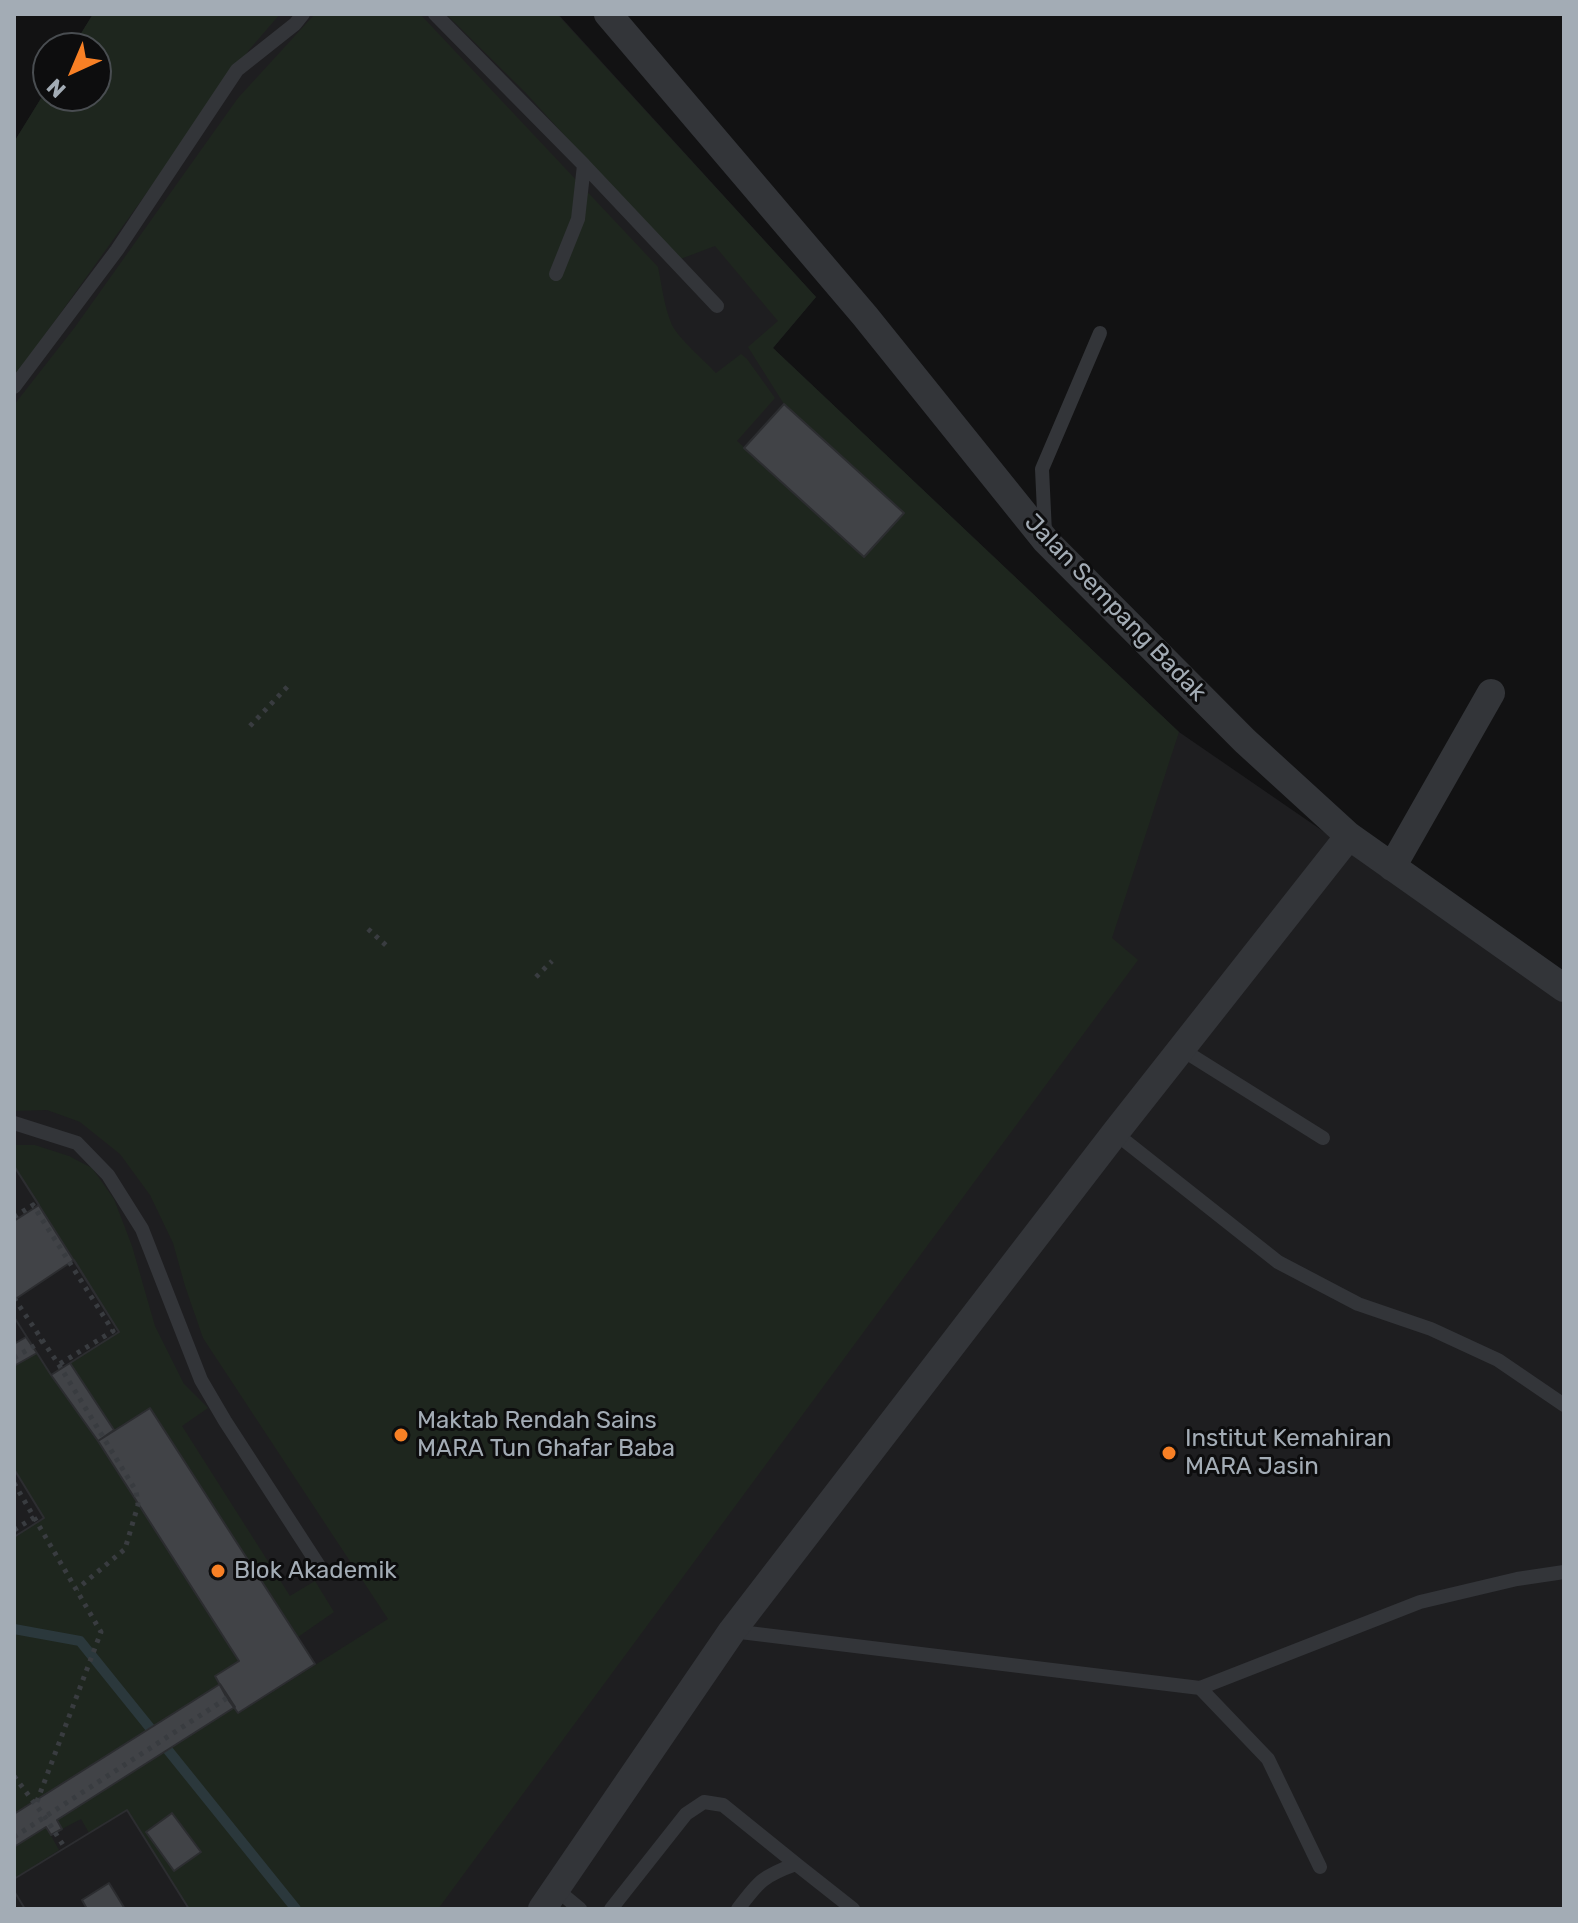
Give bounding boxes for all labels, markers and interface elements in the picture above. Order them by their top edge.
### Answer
north arrow [32,32,112,112]
text: N [41,73,71,103]
street label: Jalan Sempang Badak [1018,508,1212,708]
place label: Maktab Rendah Sains MARA Tun Ghafar Baba [417,1407,675,1463]
place label: Institut Kemahiran MARA Jasin [1185,1425,1391,1481]
marker: Maktab Rendah Sains MARA Tun Ghafar Baba [392,1426,410,1444]
marker: Institut Kemahiran MARA Jasin [1160,1444,1178,1462]
place label: Blok Akademik [234,1557,397,1585]
marker: Blok Akademik [209,1562,227,1580]

